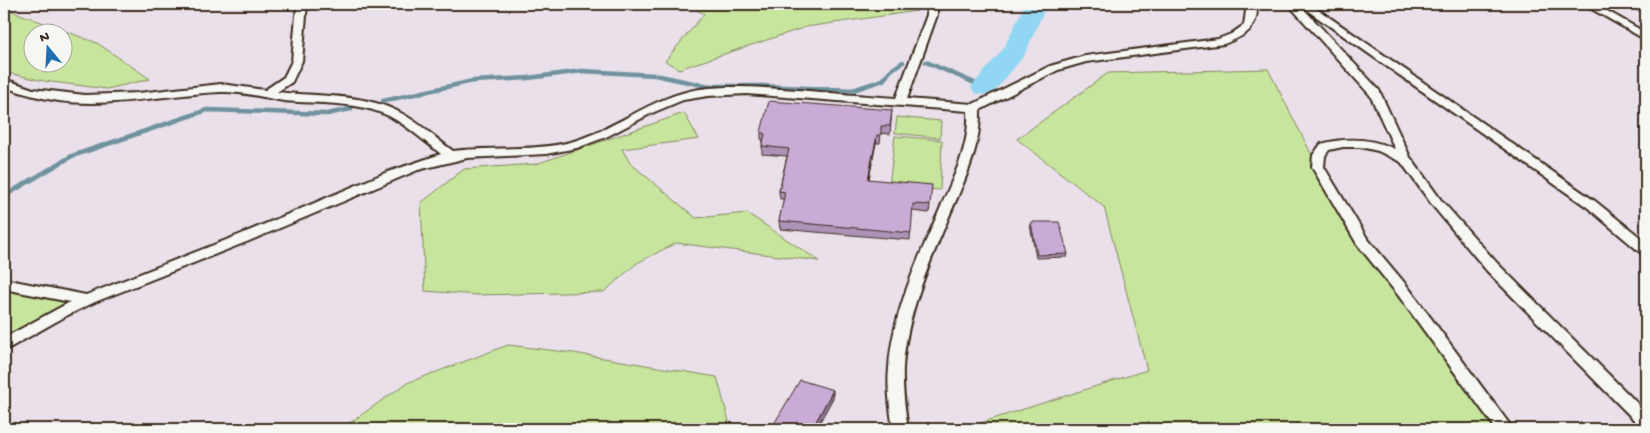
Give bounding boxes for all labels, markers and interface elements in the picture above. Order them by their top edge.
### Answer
north arrow [22,22,72,72]
text: N [38,29,52,48]

